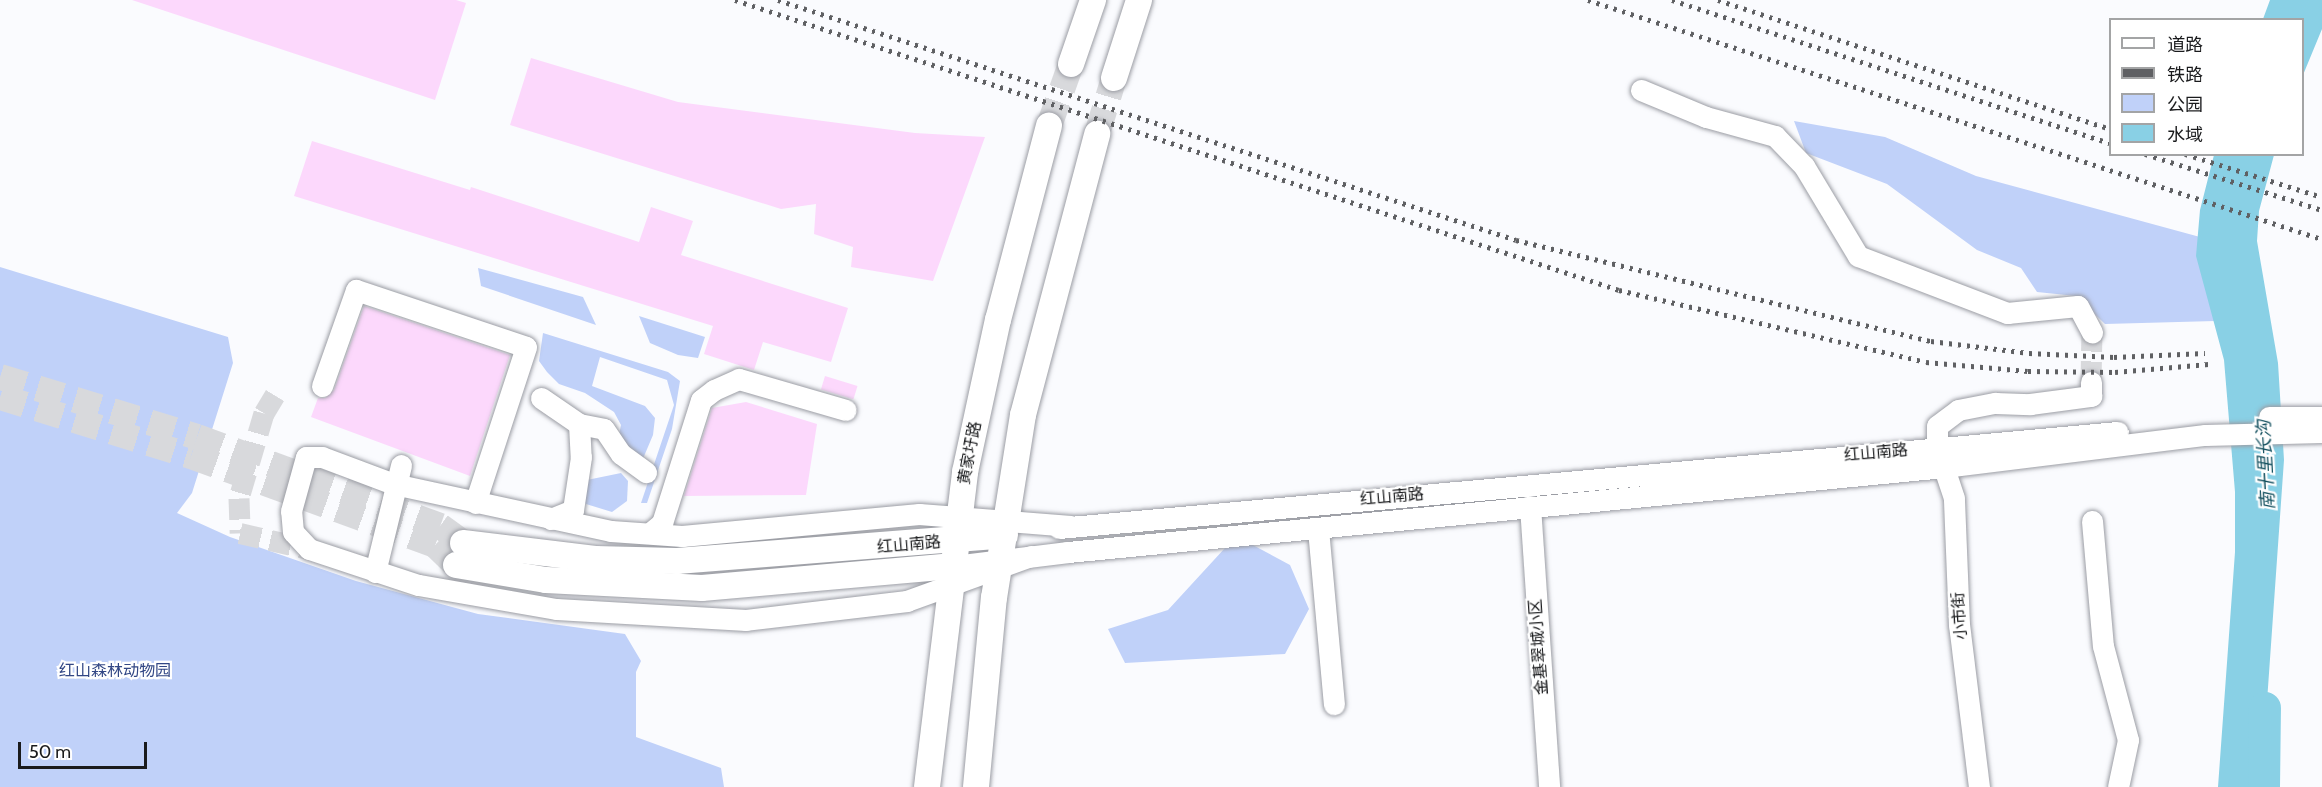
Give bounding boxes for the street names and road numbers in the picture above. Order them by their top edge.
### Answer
street label: 黄家圩路 [954,420,986,486]
street label: 红山南路 [1843,441,1909,465]
street label: 红山南路 [1359,485,1425,509]
street label: 红山南路 [876,533,942,557]
street label: 小市街 [1949,591,1971,641]
street label: 金基翠城小区 [1526,598,1552,696]

